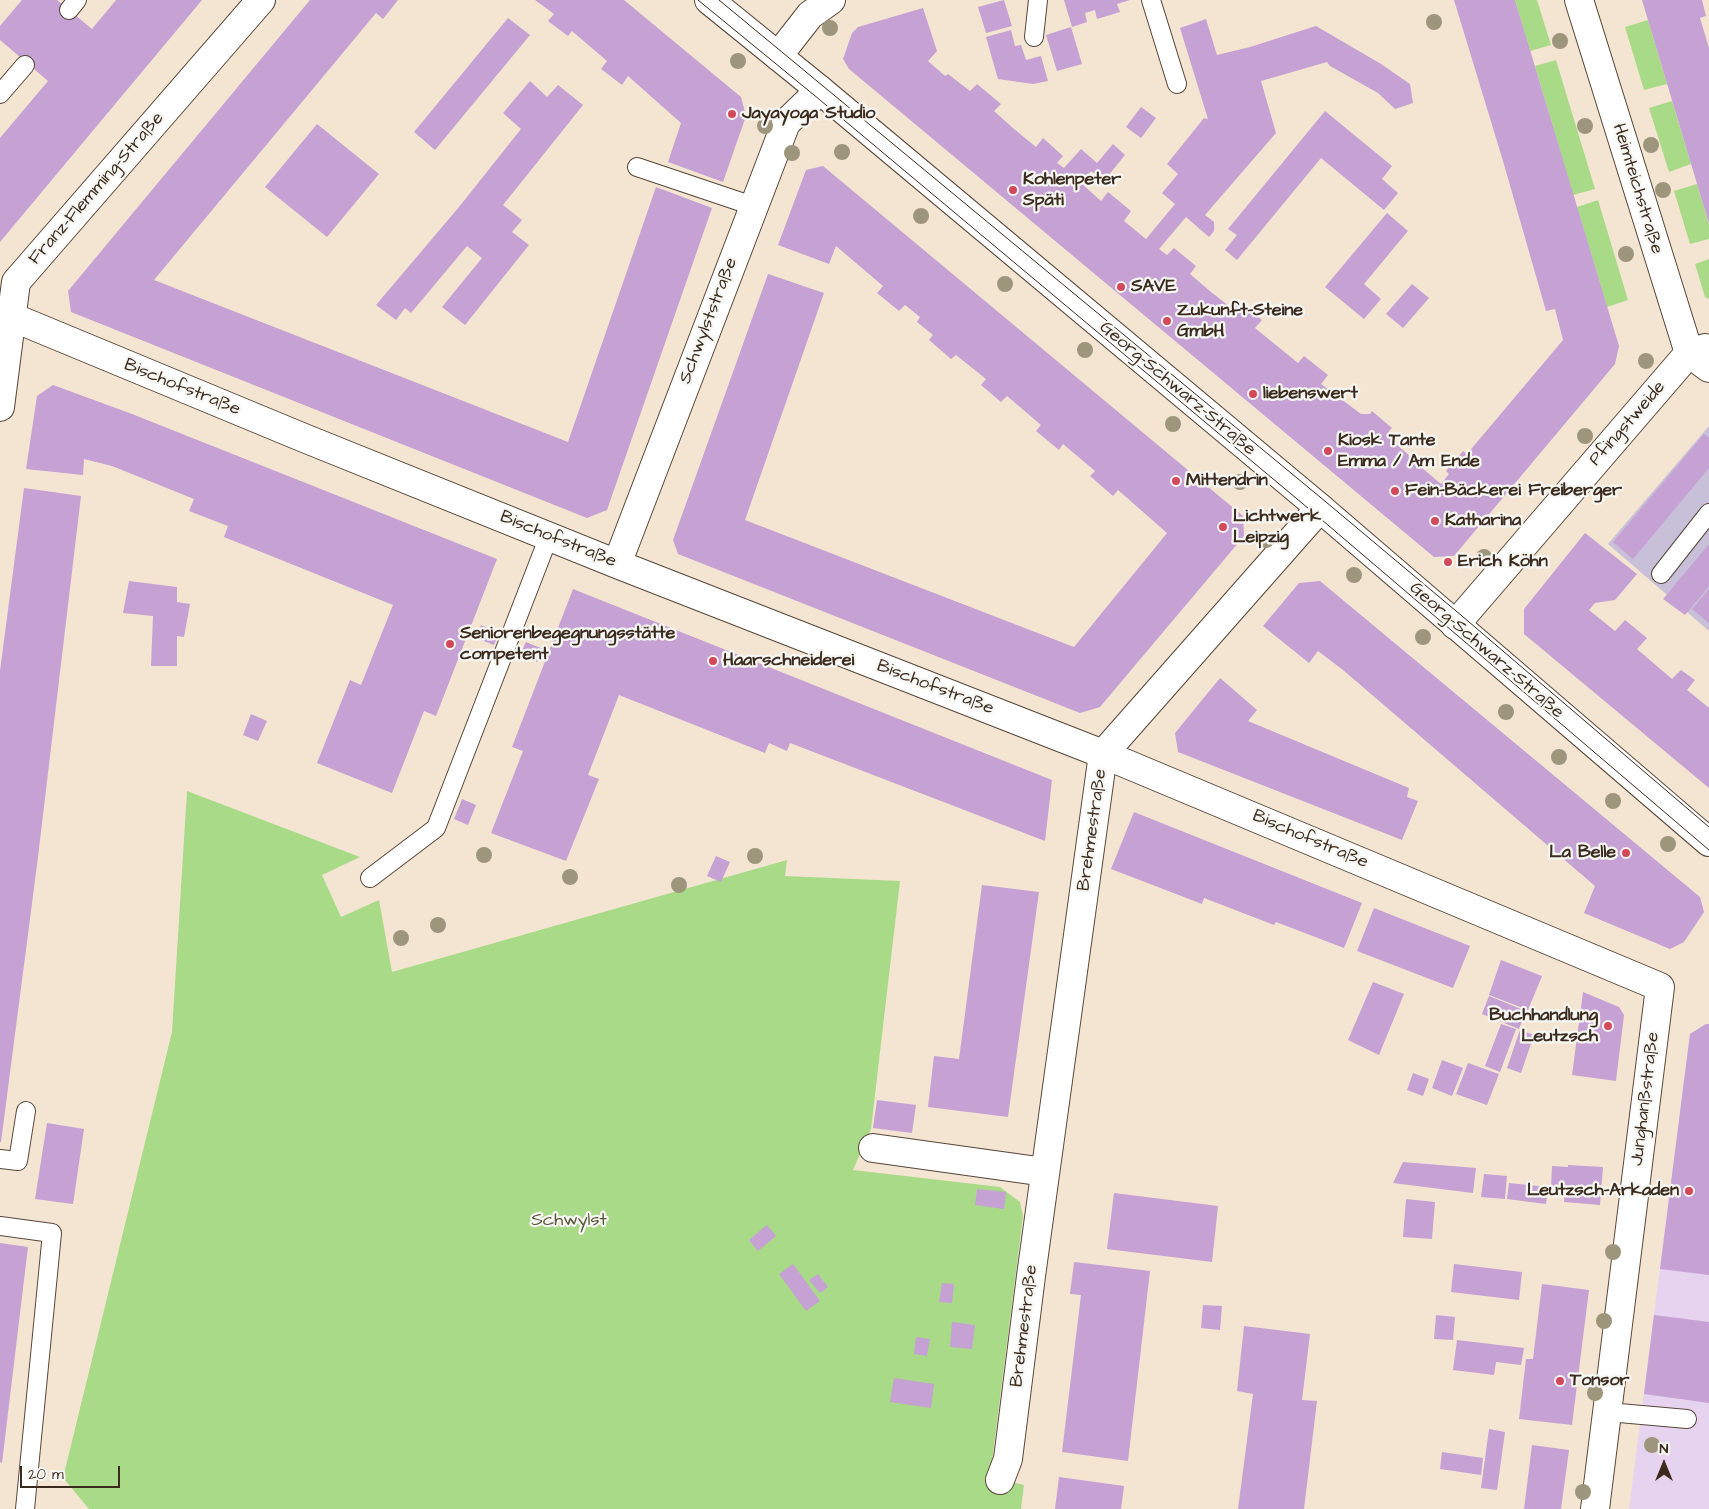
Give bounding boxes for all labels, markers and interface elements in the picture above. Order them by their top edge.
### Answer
place label: Jayayoga Studio [742,103,875,125]
street label: Franz-Flemming-Straße [25,108,169,270]
marker: Jayayoga Studio [726,108,738,120]
street label: Heimteichstraße [1607,121,1667,257]
place label: Kohlenpeter Späti [1023,169,1121,212]
marker: Kohlenpeter Späti [1007,184,1019,196]
street label: Schwylststraße [675,255,743,387]
place label: SAVE [1131,276,1176,298]
marker: SAVE [1115,281,1127,293]
place label: Zukunft-Steine GmbH [1177,300,1303,342]
marker: Zukunft-Steine GmbH [1161,315,1173,327]
street label: Georg-Schwarz-Straße [1094,317,1260,461]
street label: Bischofstraße [121,355,243,421]
street label: Pfingstweide [1585,377,1671,471]
place label: liebenswert [1263,383,1358,405]
marker: liebenswert [1247,388,1259,400]
place label: Kiosk Tante Emma / Am Ende [1338,430,1480,472]
marker: Kiosk Tante Emma / Am Ende [1322,445,1334,457]
place label: Mittendrin [1186,470,1268,492]
marker: Mittendrin [1170,475,1182,487]
place label: Fein-Bäckerei Freiberger [1405,480,1622,502]
marker: Fein-Bäckerei Freiberger [1389,485,1401,497]
place label: Lichtwerk Leipzig [1233,506,1321,548]
street label: Bischofstraße [497,507,619,573]
place label: Katharina [1445,510,1521,532]
marker: Katharina [1429,515,1441,527]
marker: Lichtwerk Leipzig [1217,521,1229,533]
place label: Erich Köhn [1458,551,1548,573]
marker: Erich Köhn [1442,556,1454,568]
street label: Georg-Schwarz-Straße [1404,578,1568,724]
place label: Seniorenbegegnungsstätte competent [460,623,675,666]
marker: Seniorenbegegnungsstätte competent [444,638,456,650]
place label: Haarschneiderei [723,650,854,672]
marker: Haarschneiderei [707,655,719,667]
street label: Bischofstraße [873,656,997,720]
street label: Brehmestraße [1074,768,1112,892]
street label: Bischofstraße [1249,806,1371,874]
place label: La Belle [1549,842,1616,864]
marker: La Belle [1620,847,1632,859]
place label: Buchhandlung Leutzsch [1489,1005,1598,1048]
marker: Buchhandlung Leutzsch [1602,1020,1614,1032]
street label: Junghanßstraße [1627,1031,1665,1167]
place label: Leutzsch-Arkaden [1527,1180,1679,1202]
marker: Leutzsch-Arkaden [1683,1185,1695,1197]
park label: Schwylst [531,1210,607,1232]
street label: Brehmestraße [1007,1264,1043,1388]
place label: Tonsor [1570,1370,1629,1392]
marker: Tonsor [1554,1375,1566,1387]
north arrow [1639,1439,1689,1489]
text: N [1660,1439,1668,1459]
scale bar [22,1456,122,1488]
text: 20 m [28,1464,64,1485]

